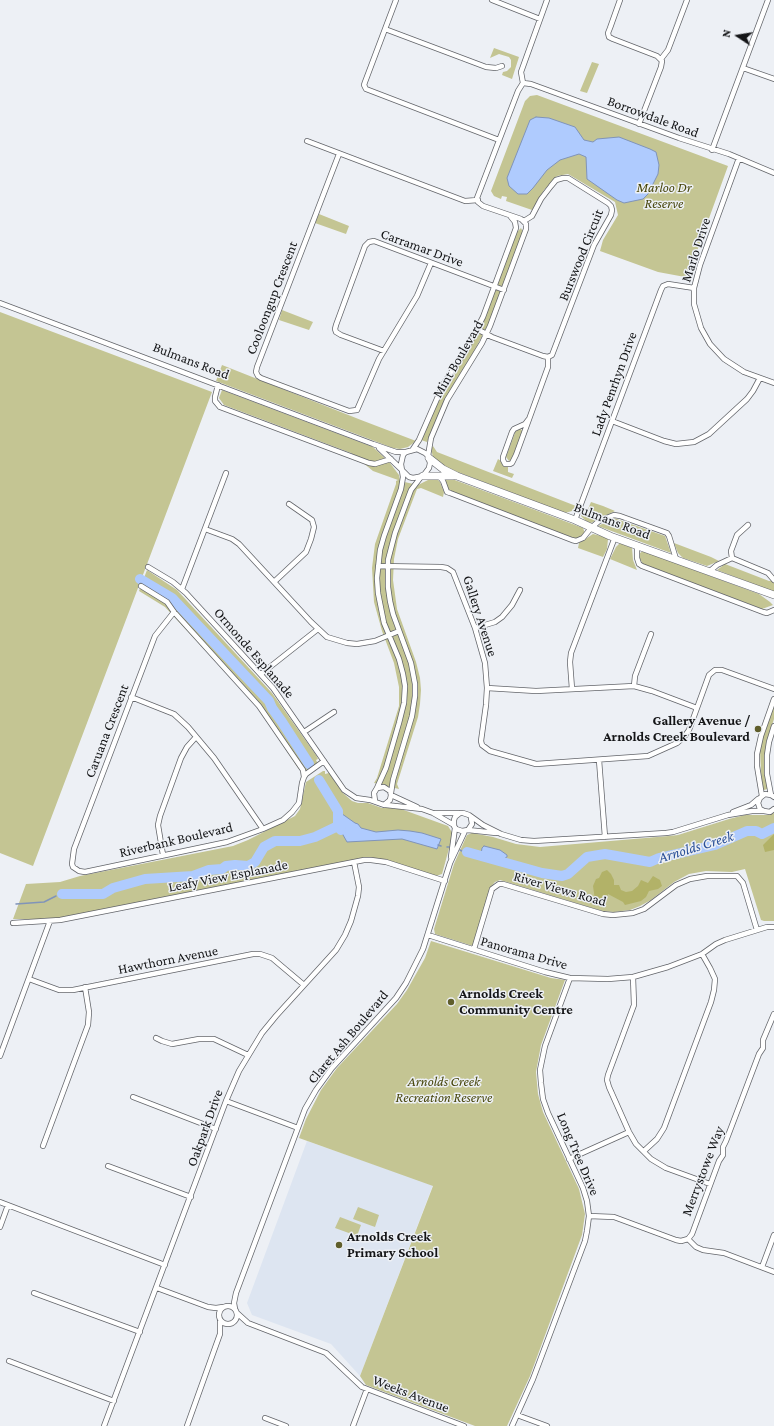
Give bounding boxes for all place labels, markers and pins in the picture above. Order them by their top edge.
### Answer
place label: Gallery Avenue / Arnolds Creek Boulevard [603,713,750,746]
marker: Gallery Avenue / Arnolds Creek Boulevard [753,724,763,734]
place label: Arnolds Creek Community Centre [459,986,573,1018]
marker: Arnolds Creek Community Centre [446,997,456,1007]
place label: Arnolds Creek Primary School [347,1229,438,1262]
marker: Arnolds Creek Primary School [334,1240,344,1250]

